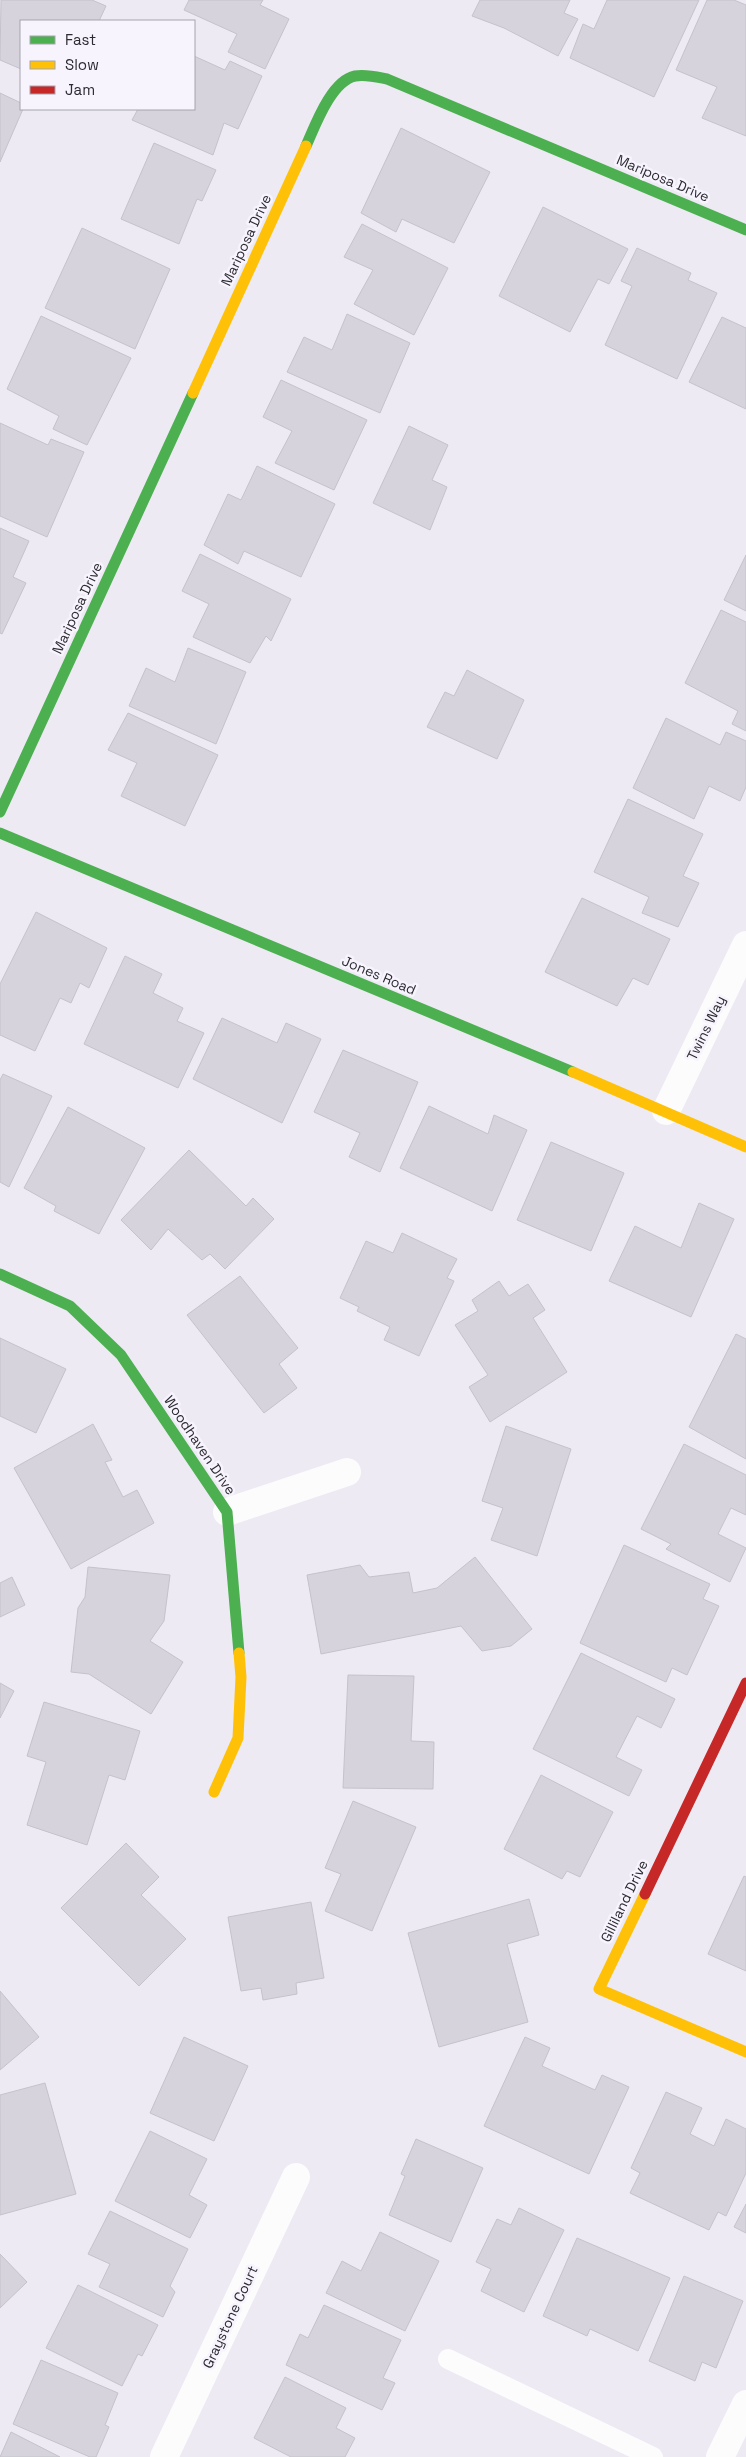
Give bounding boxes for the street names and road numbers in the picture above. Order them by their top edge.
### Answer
street label: Mariposa Drive [614,150,712,206]
street label: Mariposa Drive [217,191,275,289]
street label: Mariposa Drive [48,559,106,657]
street label: Jones Road [339,951,419,999]
street label: Twins Way [683,993,729,1063]
street label: Woodhaven Drive [160,1392,240,1498]
street label: Gilliland Drive [596,1857,652,1945]
street label: Graystone Court [198,2263,262,2371]

